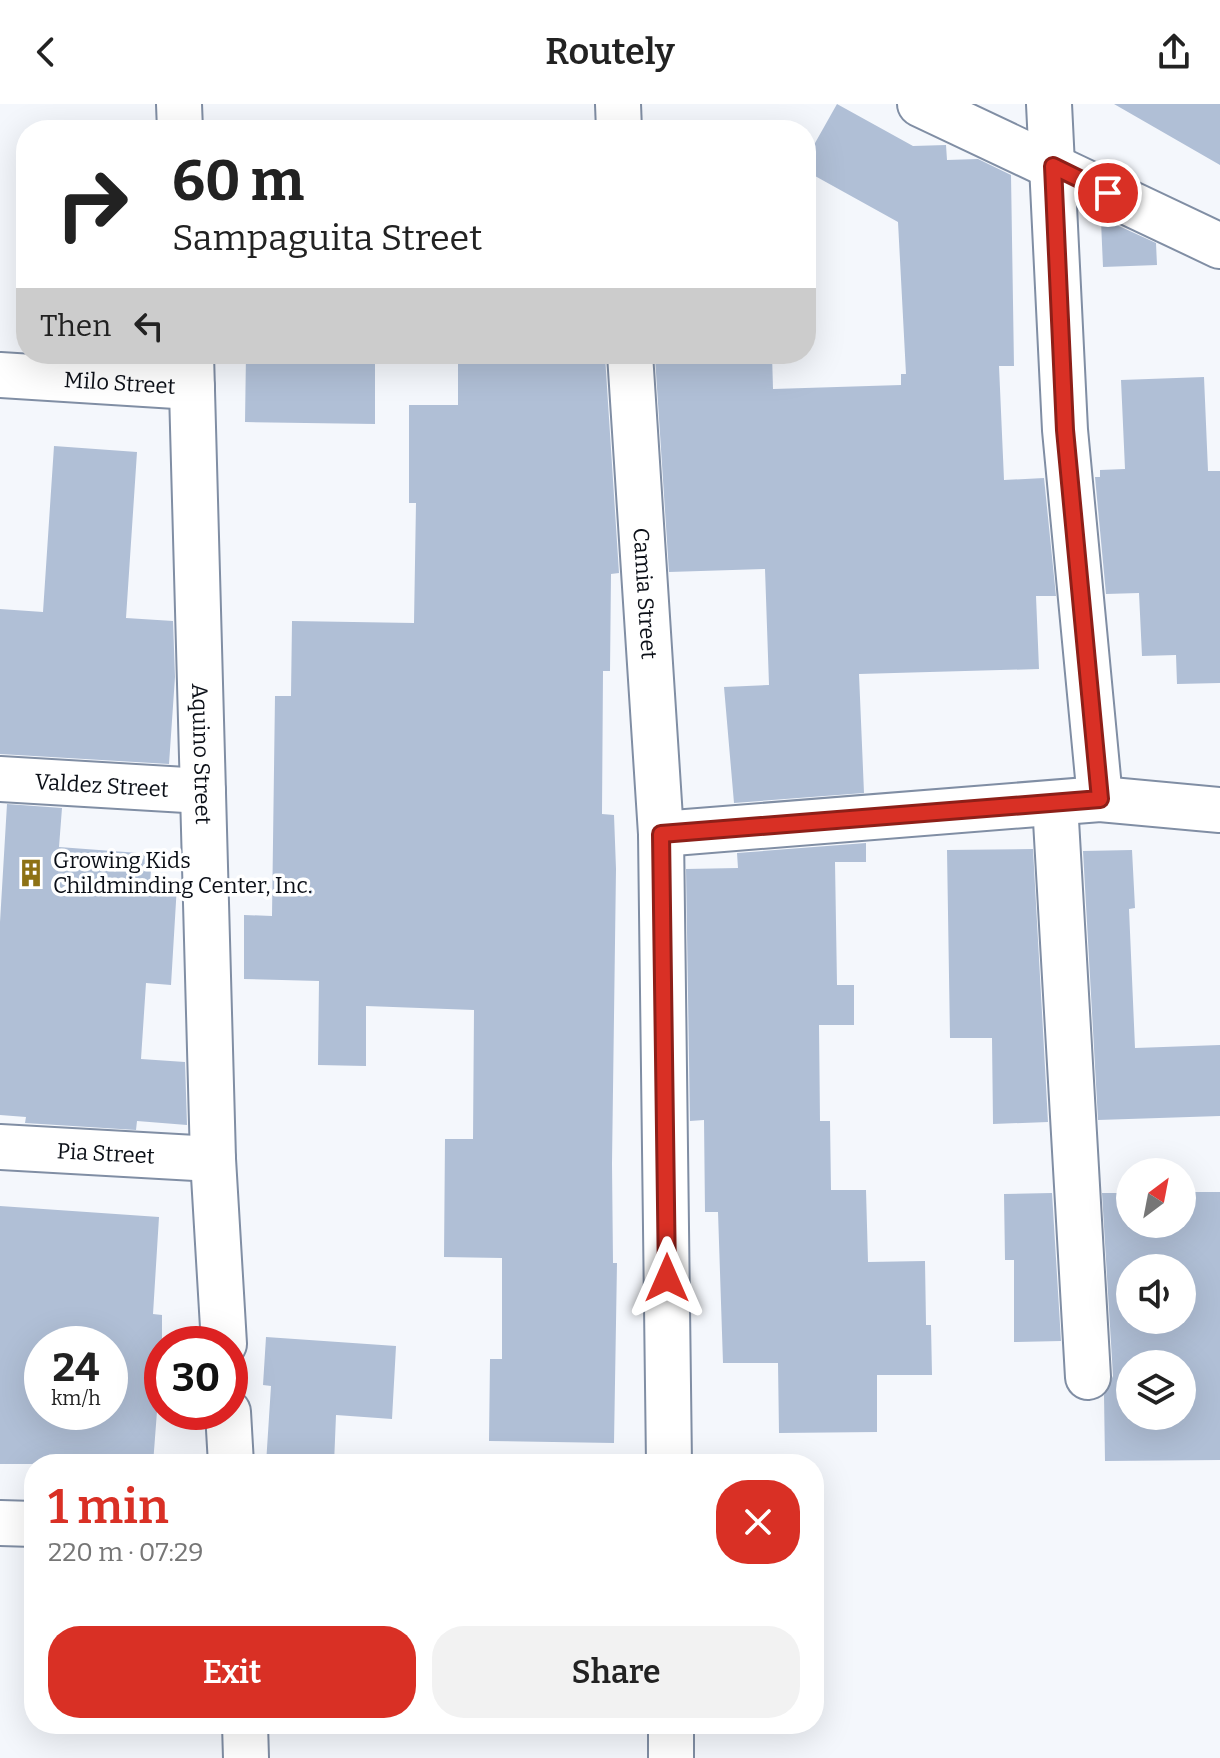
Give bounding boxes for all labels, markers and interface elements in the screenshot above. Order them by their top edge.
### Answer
icon: back [24,30,68,74]
text: Routely [545,30,675,74]
icon: share [1152,30,1196,74]
text: 60 m [172,148,304,215]
icon: right [40,152,144,256]
pin [1074,159,1142,227]
icon: arrive [1086,171,1130,215]
text: Sampaguita Street [172,216,482,260]
icon: left [127,304,171,348]
text: Then [40,308,111,344]
street label: Milo Street [63,366,176,400]
street label: Camia Street [627,527,663,660]
street label: Aquino Street [186,683,217,825]
street label: Valdez Street [34,768,170,803]
place label: Growing Kids Childminding Center, Inc. [53,847,312,899]
building icon: Growing Kids Childminding Center, Inc. [16,858,46,888]
street label: Pia Street [56,1137,155,1170]
north arrow [1116,1158,1196,1238]
map controls [1116,1158,1196,1430]
position arrow [625,1236,709,1320]
button: sound [1116,1254,1196,1334]
speed limit sign: 30 [144,1326,248,1430]
text: 24 [53,1344,99,1392]
button: layers [1116,1350,1196,1430]
text: km/h [51,1386,101,1410]
text: 1 min [48,1478,169,1536]
button: close [716,1480,800,1564]
text: 220 m · 07:29 [48,1537,203,1568]
button: Exit [48,1626,416,1718]
button: Share [432,1626,800,1718]

